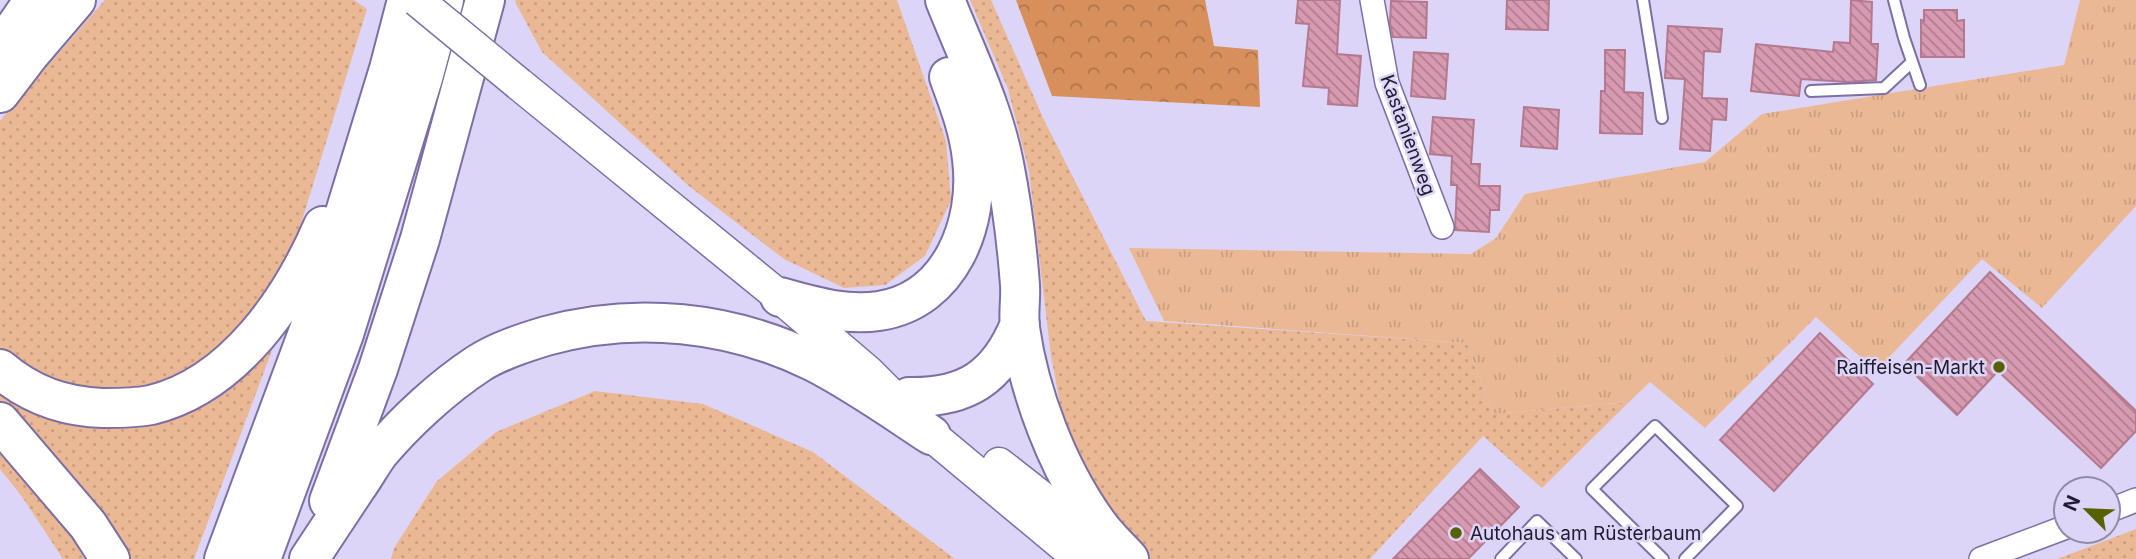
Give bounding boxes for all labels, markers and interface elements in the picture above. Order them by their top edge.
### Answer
street label: Kastanienweg [1376,72,1440,198]
place label: Raiffeisen-Markt [1836,356,1985,379]
marker: Raiffeisen-Markt [1991,359,2007,375]
north arrow [2052,475,2122,545]
text: N [2058,492,2085,515]
place label: Autohaus am Rüsterbaum [1470,522,1701,545]
marker: Autohaus am Rüsterbaum [1448,525,1464,541]

